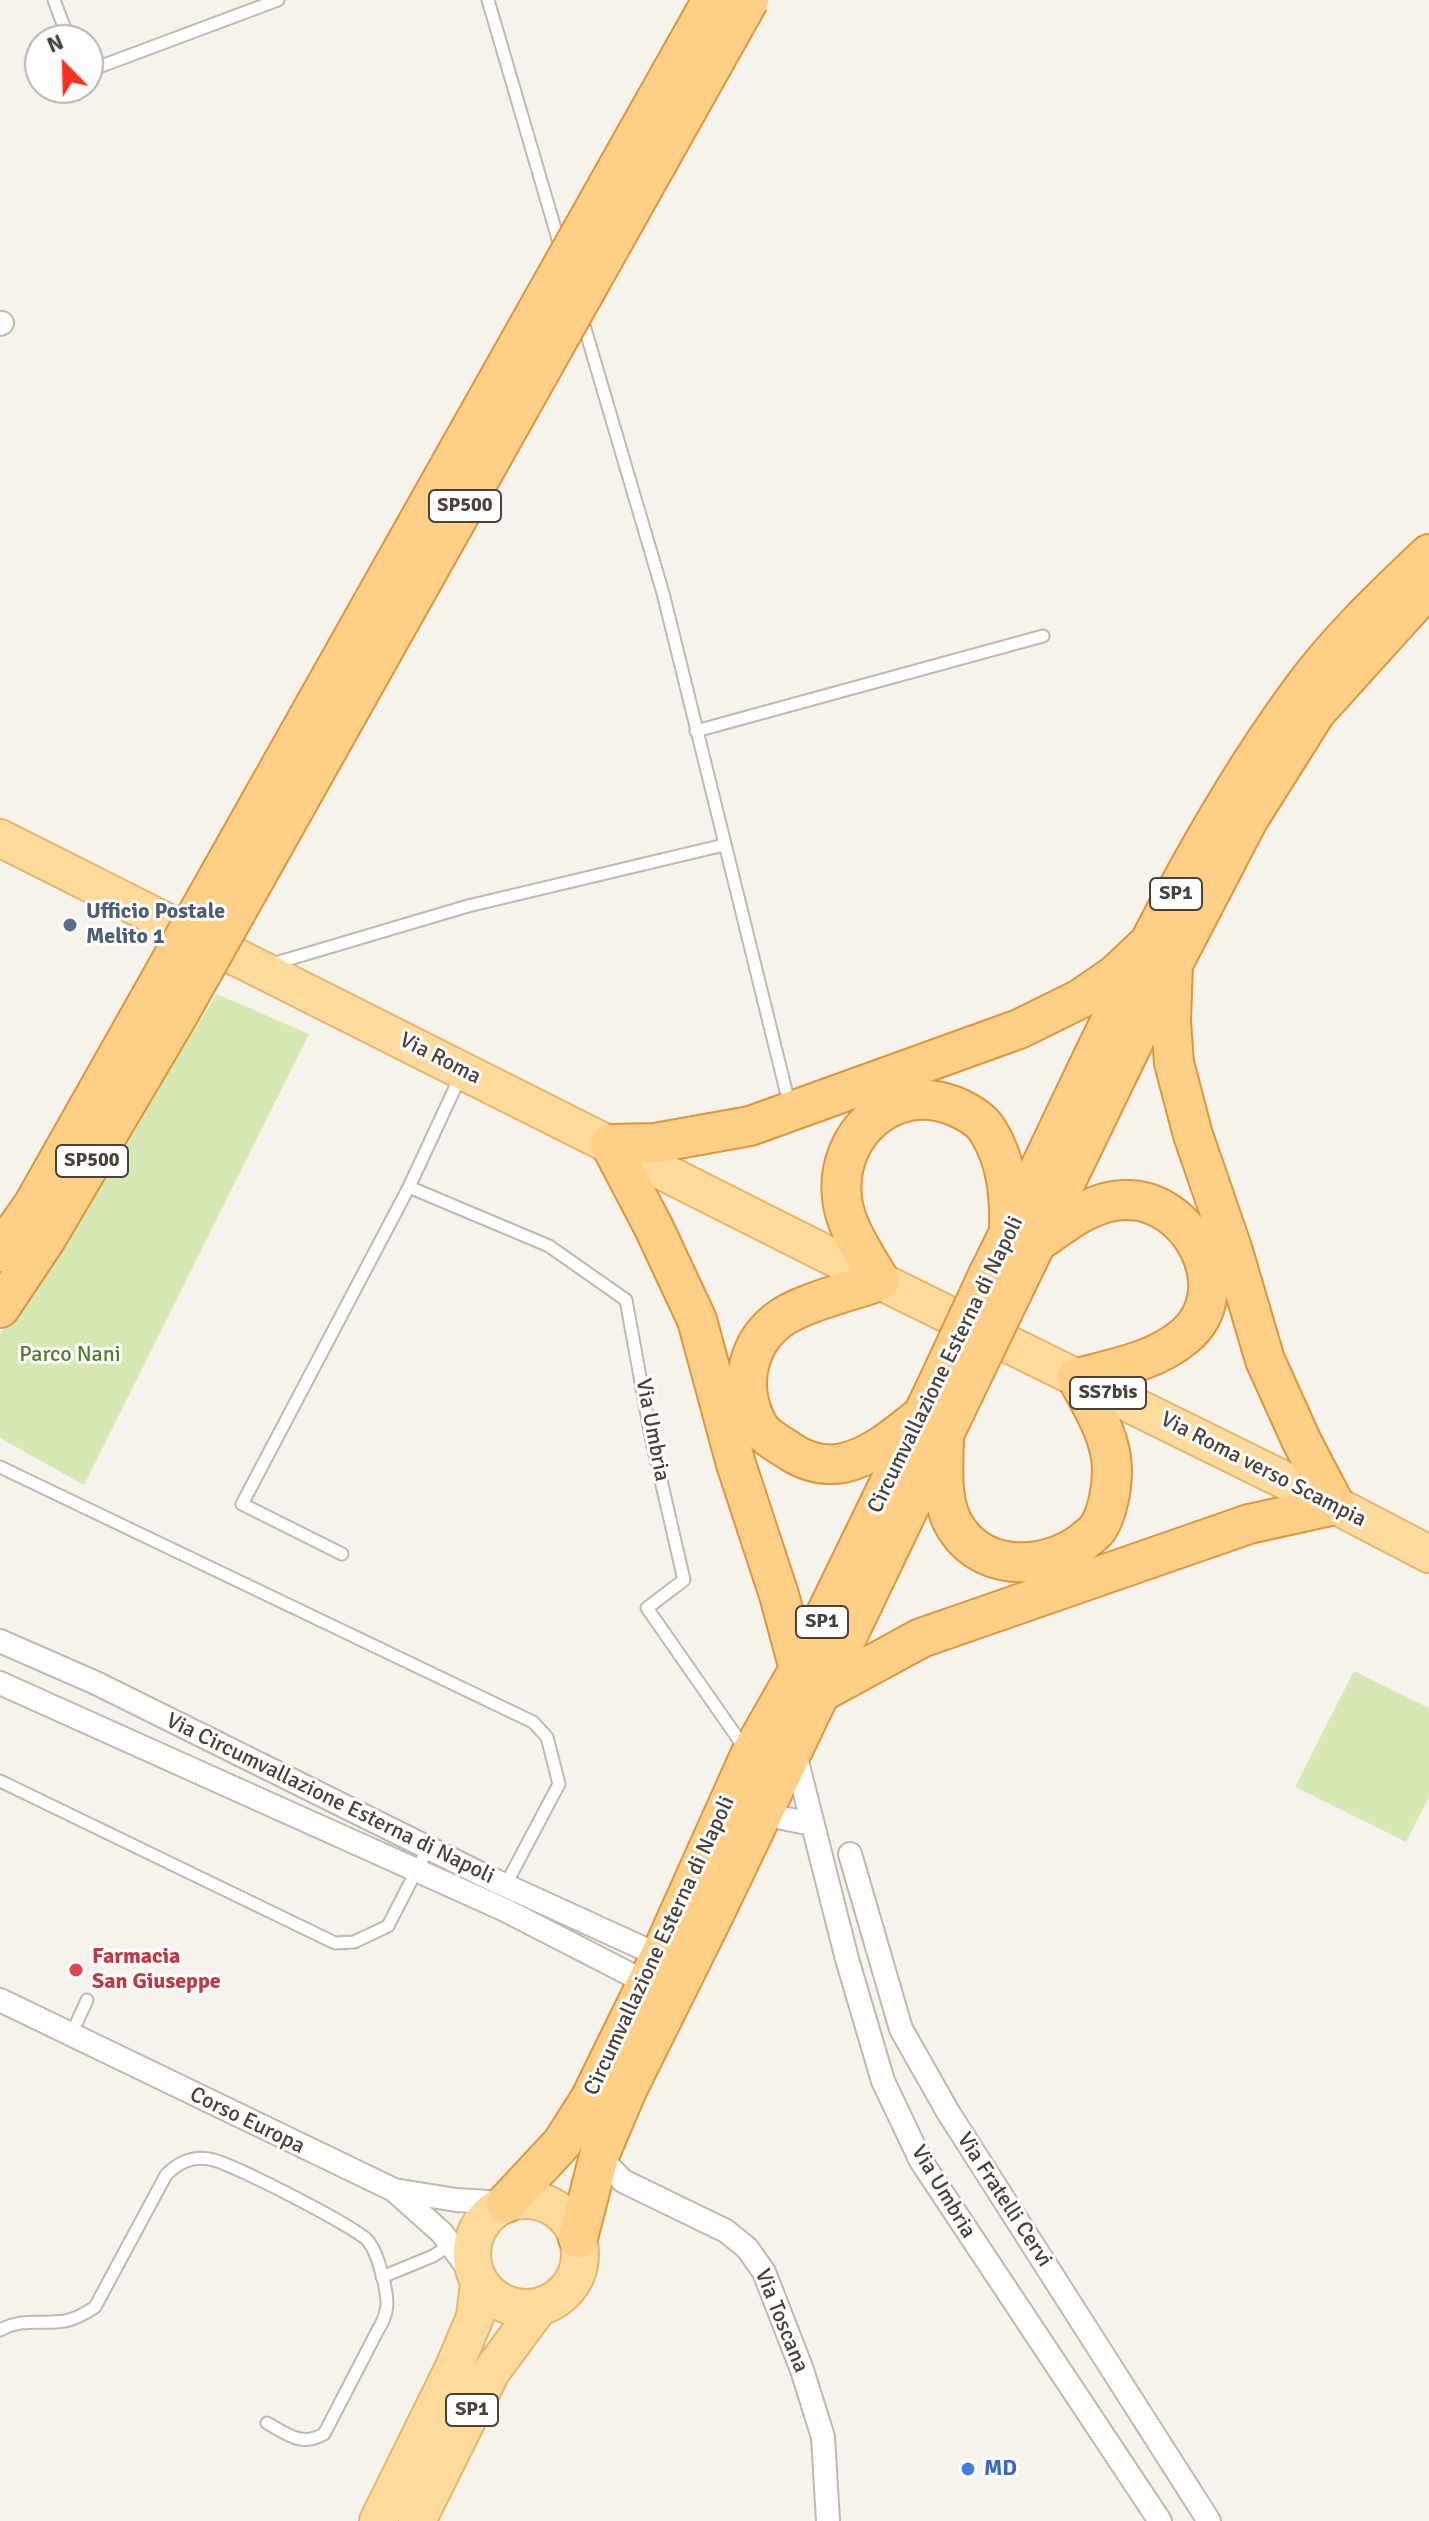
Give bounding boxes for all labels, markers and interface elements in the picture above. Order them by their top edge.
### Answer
north arrow [24,24,104,104]
text: N [43,28,68,59]
road number: SP500 [429,490,501,522]
road number: SP1 [1150,878,1202,910]
place label: Ufficio Postale Melito 1 [86,899,225,950]
marker: Ufficio Postale Melito 1 [61,916,79,934]
street label: Via Roma [395,1027,485,1091]
road number: SP500 [56,1145,128,1177]
street label: Circumvallazione Esterna di Napoli [862,1212,1030,1518]
park label: Parco Nani [19,1342,121,1368]
street label: Via Umbria [629,1376,675,1484]
road number: SS7bis [1070,1377,1146,1409]
street label: Via Roma verso Scampia [1156,1407,1370,1533]
road number: SP1 [796,1606,848,1638]
street label: Via Circumvallazione Esterna di Napoli [162,1708,498,1890]
street label: Circumvallazione Esterna di Napoli [579,1792,741,2100]
place label: Farmacia San Giuseppe [92,1944,221,1996]
marker: Farmacia San Giuseppe [67,1961,85,1979]
street label: Corso Europa [185,2082,309,2160]
street label: Via Fratelli Cervi [951,2128,1057,2272]
street label: Via Umbria [905,2141,981,2243]
street label: Via Toscana [748,2265,814,2377]
road number: SP1 [446,2394,498,2426]
place label: MD [984,2456,1017,2482]
marker: MD [959,2460,977,2478]

